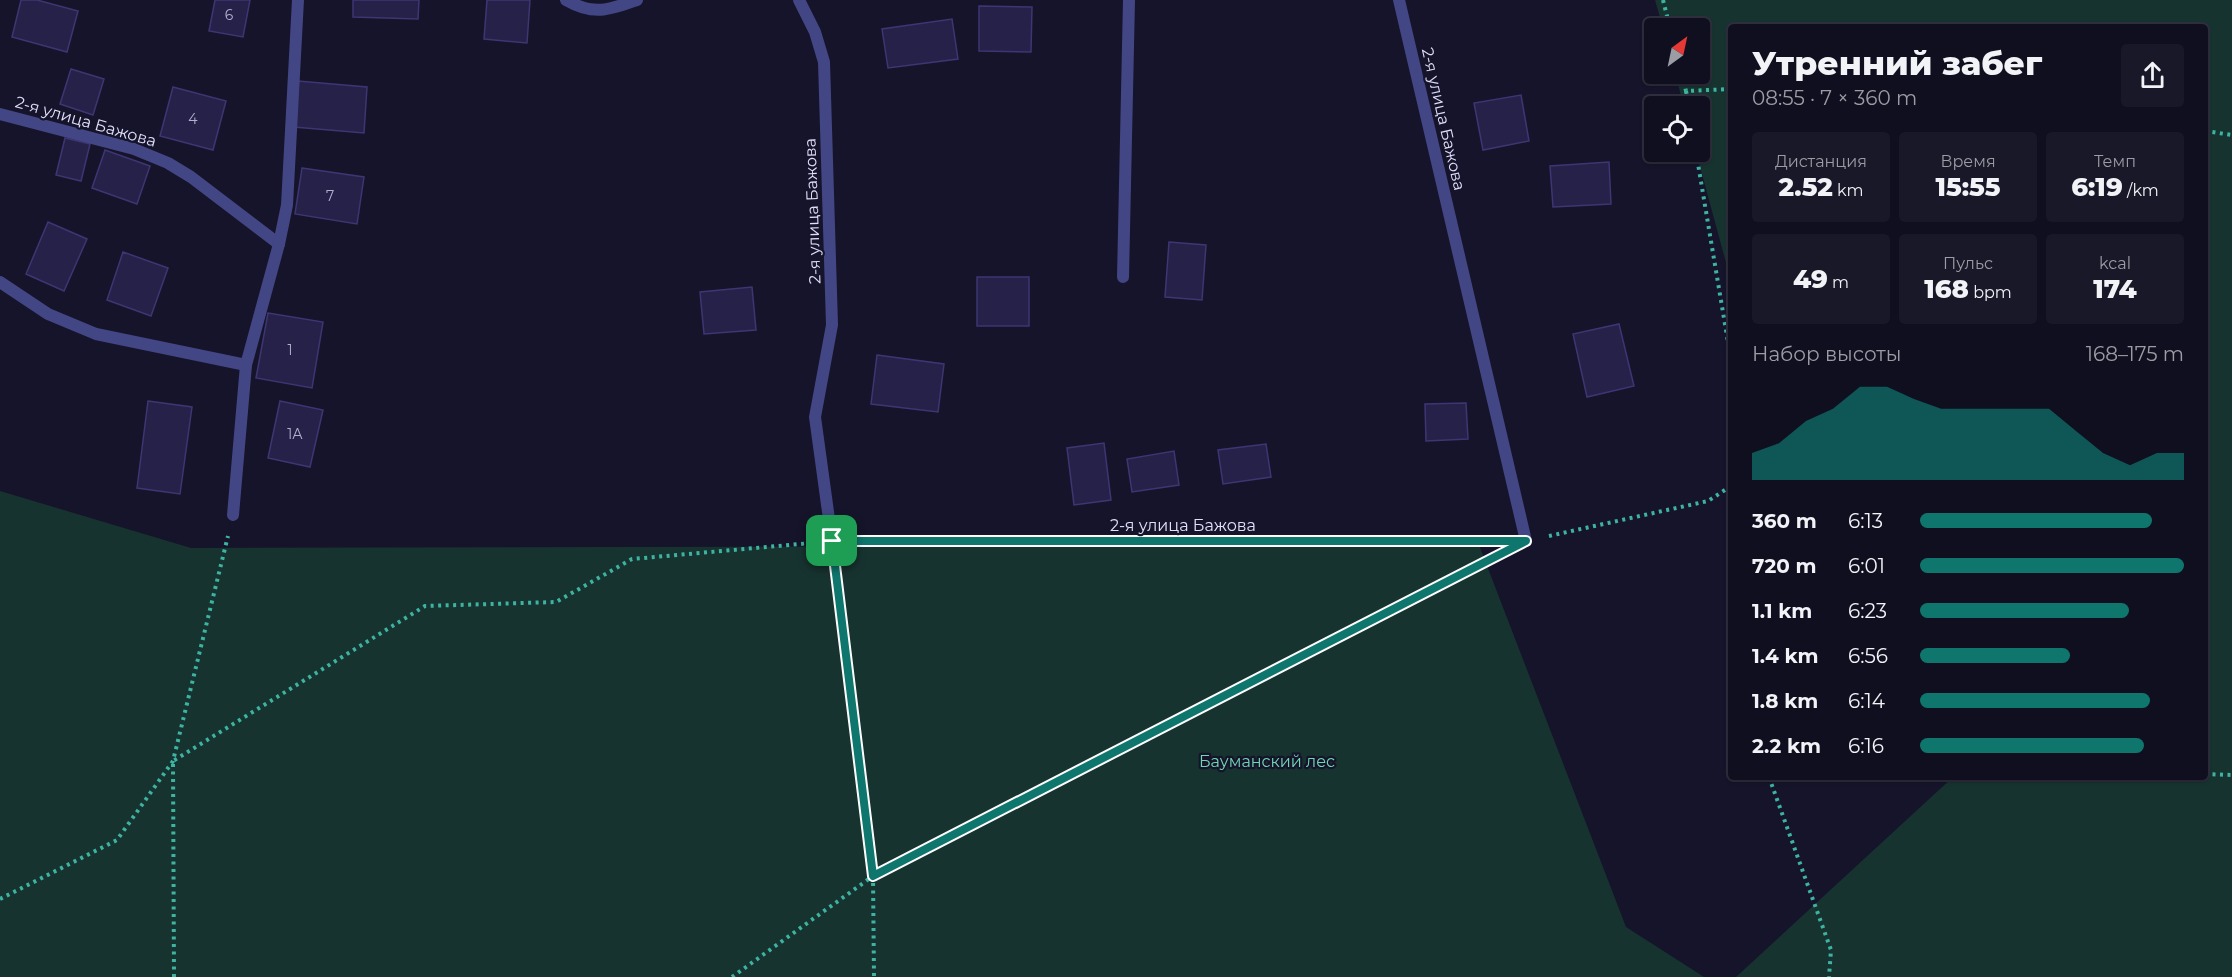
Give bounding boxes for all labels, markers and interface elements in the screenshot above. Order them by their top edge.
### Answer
house number: 6 [225,6,234,24]
north arrow [1644,18,1710,84]
map controls [1644,18,1710,162]
text: Утренний забег [1752,43,2042,83]
button: share [2121,44,2184,107]
street label: 2-я улица Бажова [1418,46,1469,192]
text: 08:55 · 7 × 360 m [1752,86,1917,110]
street label: 2-я улица Бажова [13,92,159,151]
button: locate [1644,96,1710,162]
house number: 4 [188,110,198,128]
street label: 2-я улица Бажова [800,138,825,284]
text: Дистанция [1775,152,1867,171]
text: Время [1940,152,1996,171]
text: Темп [2094,152,2136,171]
text: 2.52 [1778,171,1833,203]
text: 15:55 [1935,171,2001,203]
text: 6:19 [2071,171,2123,203]
text: km [1833,181,1864,200]
text: /km [2123,181,2159,200]
house number: 7 [326,187,334,205]
text: Пульс [1943,254,1993,273]
text: kcal [2099,254,2131,273]
text: 49 [1793,263,1828,295]
text: m [1828,273,1849,292]
text: 168 [1924,273,1969,305]
text: 174 [2093,273,2137,305]
text: bpm [1969,283,2012,302]
house number: 1 [287,341,293,359]
text: Набор высоты [1752,342,1901,366]
text: 168–175 m [2086,342,2184,366]
house number: 1А [287,425,303,443]
text: 360 m [1752,509,1817,533]
text: 6:13 [1848,509,1883,533]
pin [806,515,857,566]
street label: 2-я улица Бажова [1110,516,1256,535]
icon: arrive [815,524,848,557]
text: 720 m [1752,554,1816,578]
text: 6:01 [1848,554,1885,578]
text: 1.1 km [1752,599,1812,623]
text: 6:23 [1848,599,1887,623]
text: 1.4 km [1752,644,1819,668]
text: 6:56 [1848,644,1888,668]
text: 1.8 km [1752,689,1818,713]
text: 6:14 [1848,689,1885,713]
text: 2.2 km [1752,734,1821,758]
text: 6:16 [1848,734,1884,758]
park label: Бауманский лес [1199,752,1335,771]

